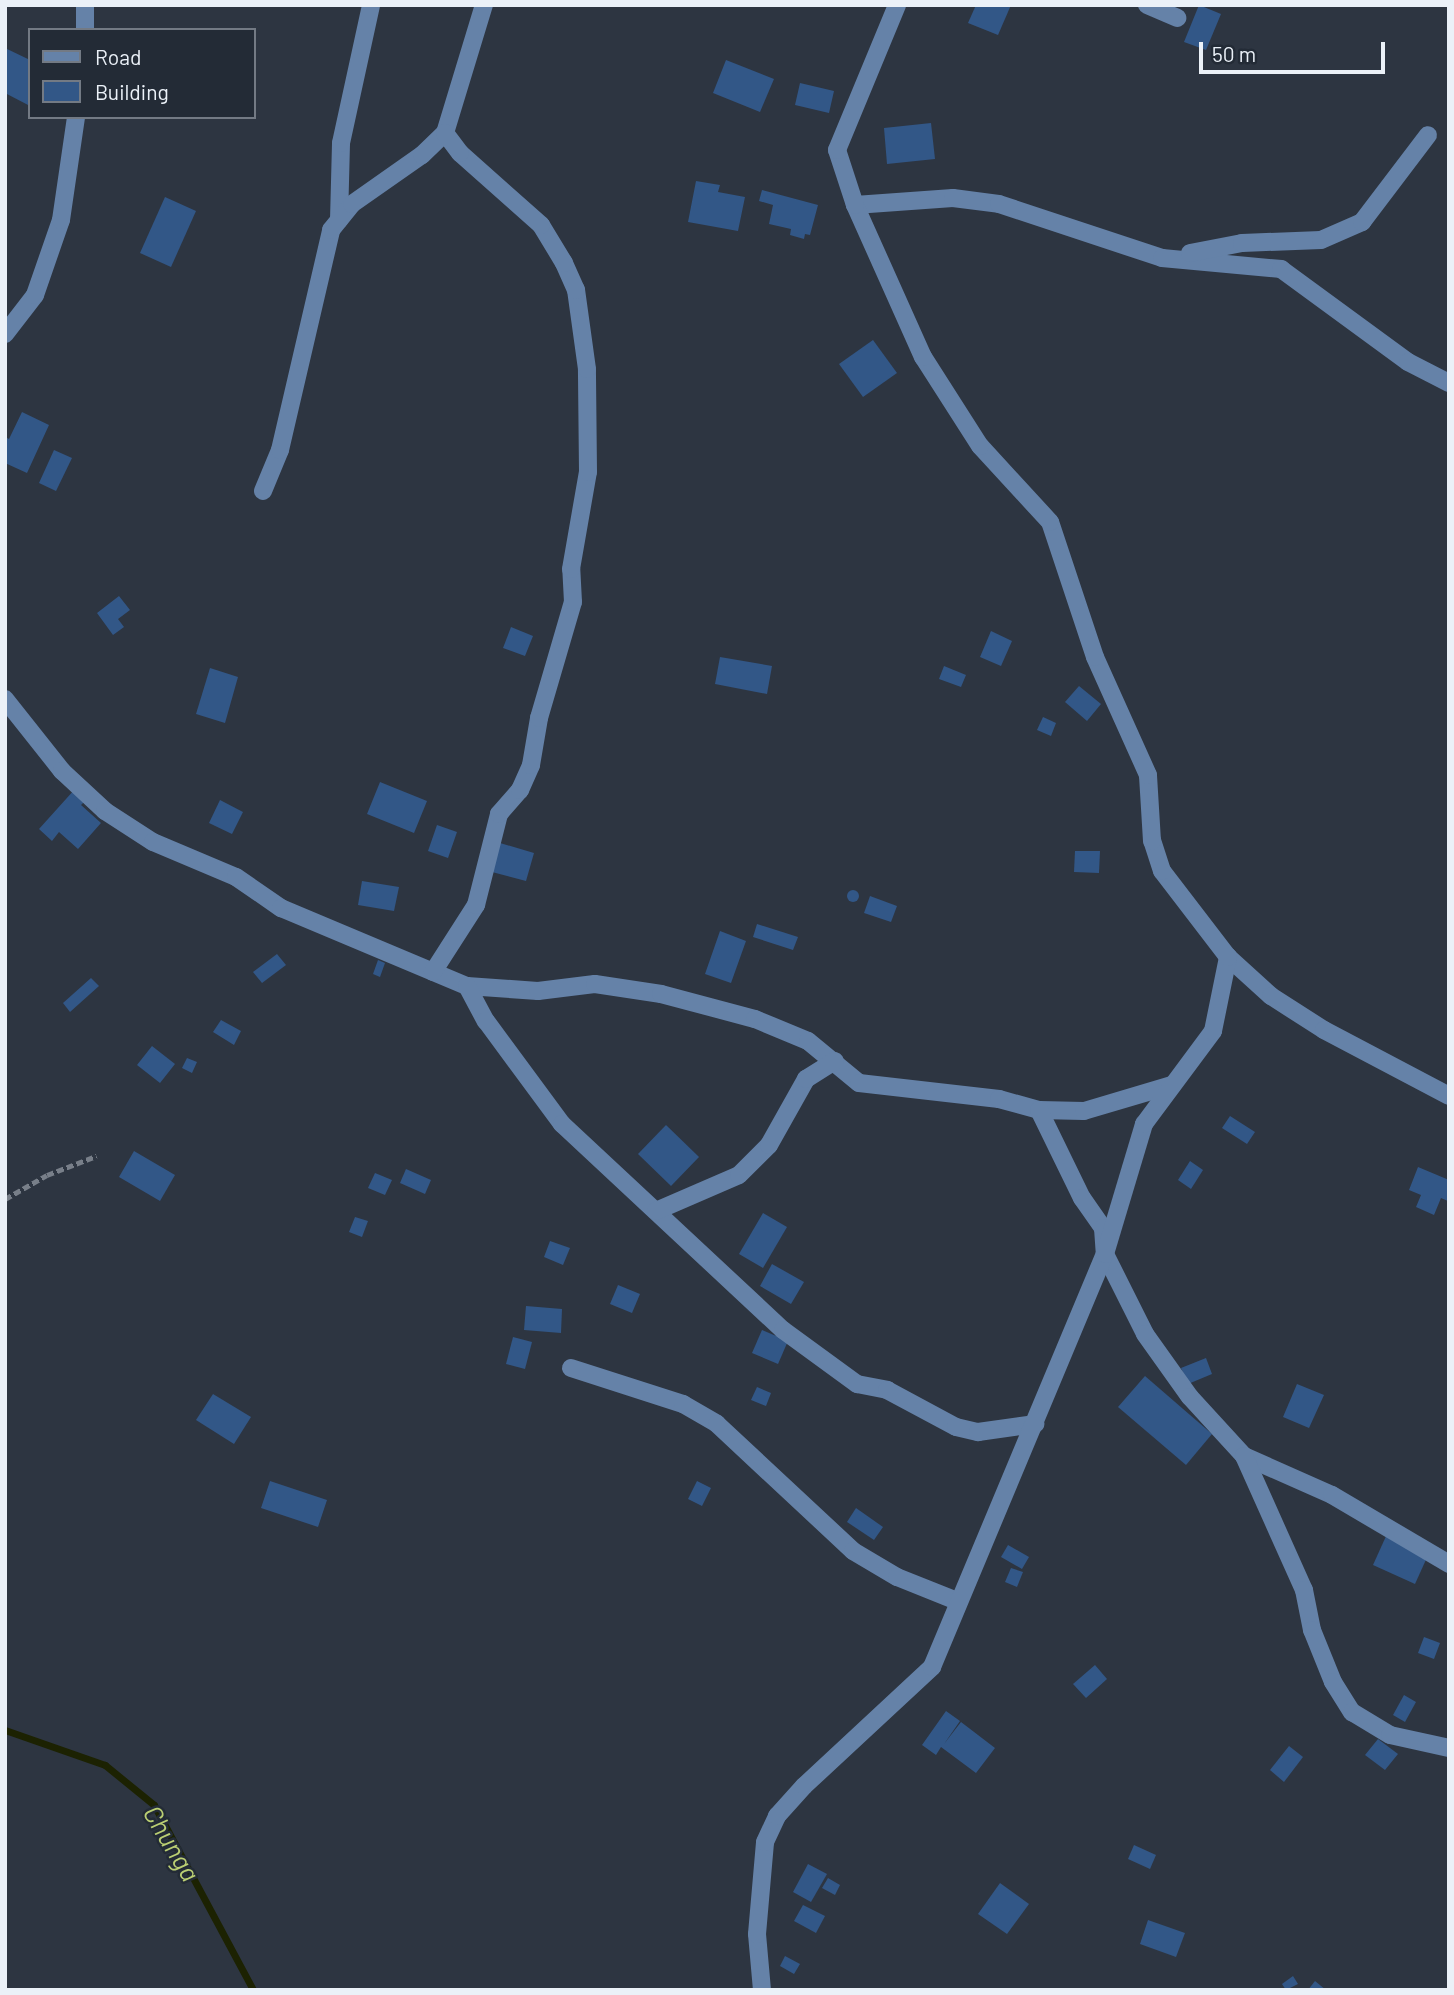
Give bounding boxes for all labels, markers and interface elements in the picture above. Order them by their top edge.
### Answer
legend [28,28,256,119]
scale bar [1202,28,1388,72]
text: 50 m [1212,41,1256,66]
text: Road [95,44,141,69]
text: Building [95,79,169,104]
water label: Chunga [137,1799,207,1887]

